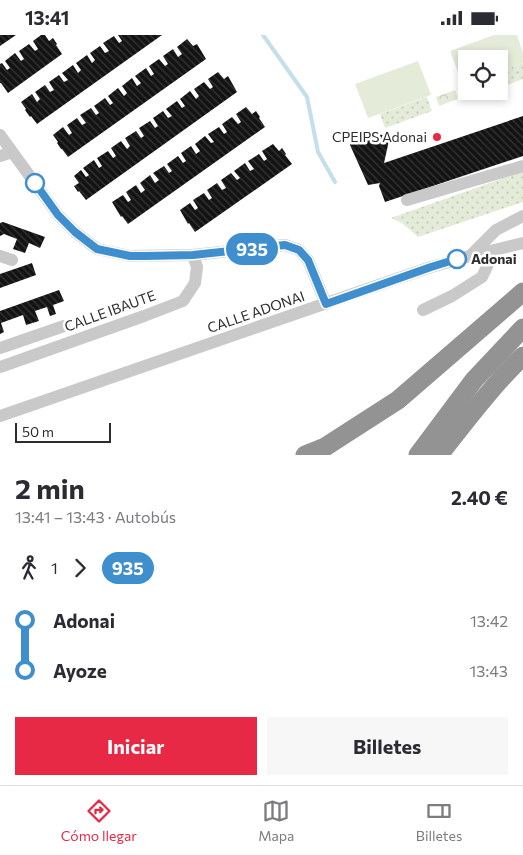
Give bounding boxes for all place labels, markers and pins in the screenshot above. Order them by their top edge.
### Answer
place label: CPEIPS Adonai [332,128,427,145]
marker: CPEIPS Adonai [431,131,443,143]
unlabelled marker [25,173,45,193]
marker: Adonai [447,249,467,269]
place label: Adonai [471,250,517,267]

